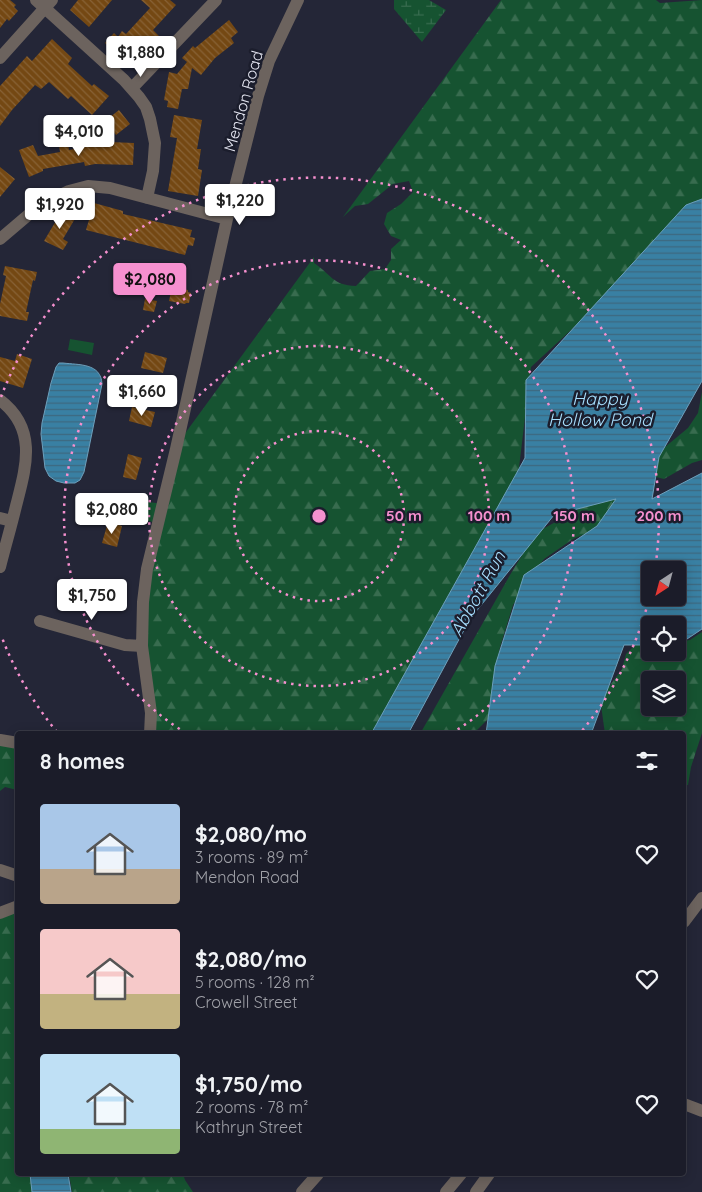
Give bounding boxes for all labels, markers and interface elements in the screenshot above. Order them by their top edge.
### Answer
pin: $1,880 [100,36,182,78]
text: $1,880 [117,42,165,62]
street label: Mendon Road [219,48,267,154]
pin: $4,010 [38,114,120,157]
text: $4,010 [54,121,104,141]
pin: $1,220 [199,184,281,226]
pin: $1,920 [19,188,101,230]
text: $1,220 [216,190,264,210]
text: $1,920 [36,194,84,214]
pin: $2,080 [109,262,191,305]
text: $2,080 [124,269,176,289]
pin: $1,660 [101,374,183,417]
text: $1,660 [118,381,166,401]
water label: Happy Hollow Pond [548,387,654,431]
pin: $2,080 [71,492,153,535]
text: $2,080 [86,499,138,519]
text: 50 m [386,506,422,525]
text: 100 m [468,506,510,525]
text: 150 m [553,506,595,525]
text: 200 m [637,506,682,525]
centre of rings [310,507,328,525]
water label: Abbott Run [445,547,511,640]
north arrow [641,561,686,606]
map controls [641,561,686,716]
pin: $1,750 [51,578,133,621]
text: $1,750 [68,585,116,605]
button: locate [641,616,686,661]
button: layers [641,671,686,716]
icon: filters [633,747,661,775]
text: 8 homes [40,748,125,774]
text: $2,080/mo [195,821,307,847]
icon: home [80,824,140,884]
icon: heart [633,840,661,868]
text: 3 rooms · 89 m² [195,847,308,867]
text: Mendon Road [195,867,299,887]
text: $2,080/mo [195,946,307,972]
icon: home [80,949,140,1009]
icon: heart [633,965,661,993]
text: 5 rooms · 128 m² [195,972,315,992]
text: Crowell Street [195,992,297,1012]
text: $1,750/mo [195,1071,302,1097]
icon: home [80,1074,140,1134]
icon: heart [633,1090,661,1118]
text: 2 rooms · 78 m² [195,1097,308,1117]
text: Kathryn Street [195,1117,303,1137]

